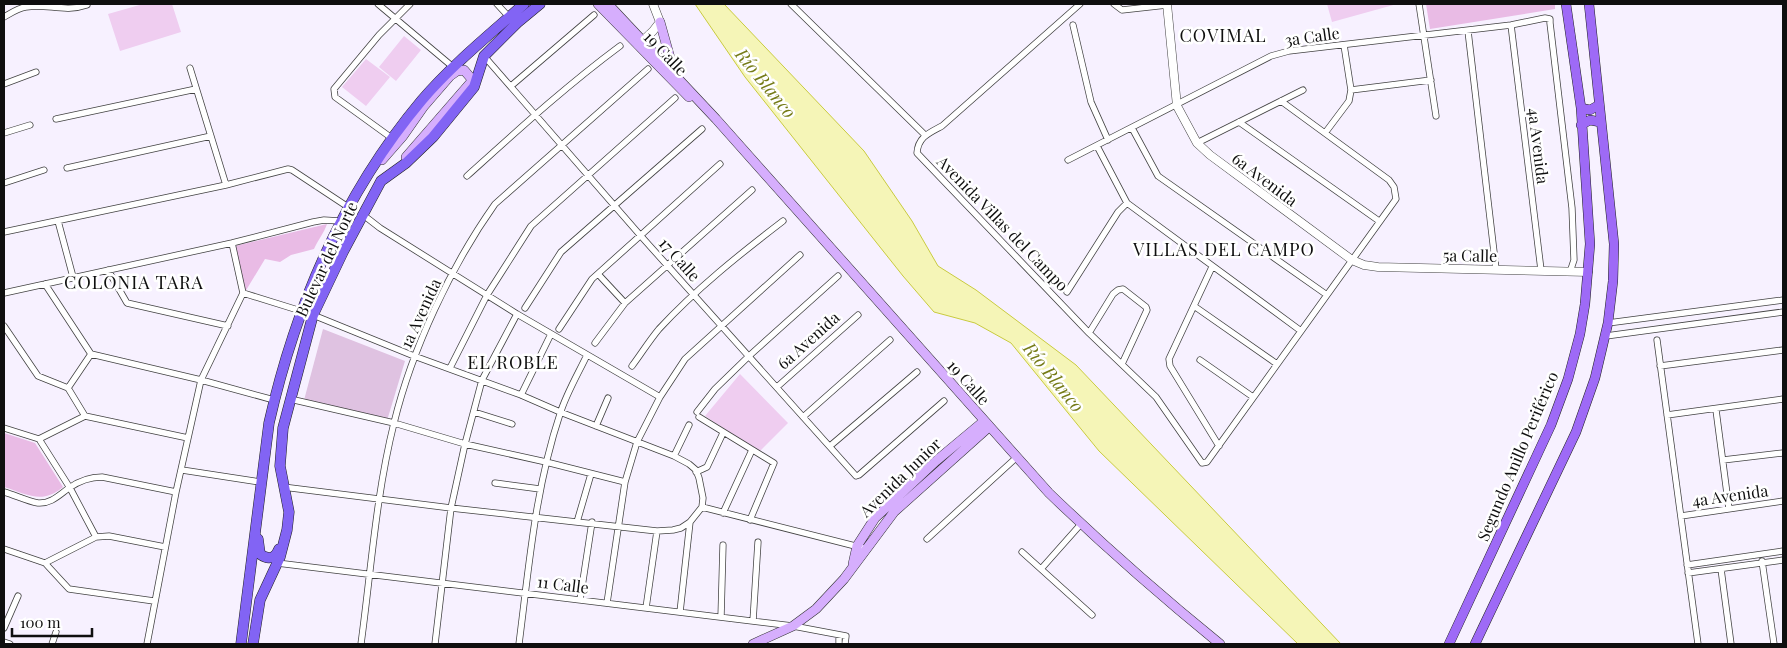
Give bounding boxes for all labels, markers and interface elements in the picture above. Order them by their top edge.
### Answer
street label: 3a Calle [1283,22,1341,50]
district label: COVIMAL [1179,23,1267,47]
street label: 19 Calle [640,26,692,80]
water label: Río Blanco [730,42,802,123]
street label: 4a Avenida [1524,107,1554,185]
street label: 6a Avenida [1228,147,1302,211]
street label: Avenida Villas del Campo [932,150,1073,295]
street label: Bulevar del Norte [290,198,362,320]
street label: 17 Calle [655,233,705,285]
district label: VILLAS DEL CAMPO [1132,237,1315,261]
street label: 5a Calle [1443,244,1497,266]
district label: COLONIA TARA [64,270,204,294]
street label: 1a Avenida [395,275,445,351]
street label: 6a Avenida [772,306,844,374]
water label: Río Blanco [1018,336,1090,417]
district label: EL ROBLE [467,350,559,374]
street label: 19 Calle [943,355,995,409]
street label: Segundo Anillo Periférico [1472,368,1562,544]
street label: Avenida Junior [854,433,945,522]
street label: 4a Avenida [1691,479,1769,511]
street label: 11 Calle [536,570,590,598]
scale bar [12,606,92,638]
text: 100 m [20,612,61,632]

